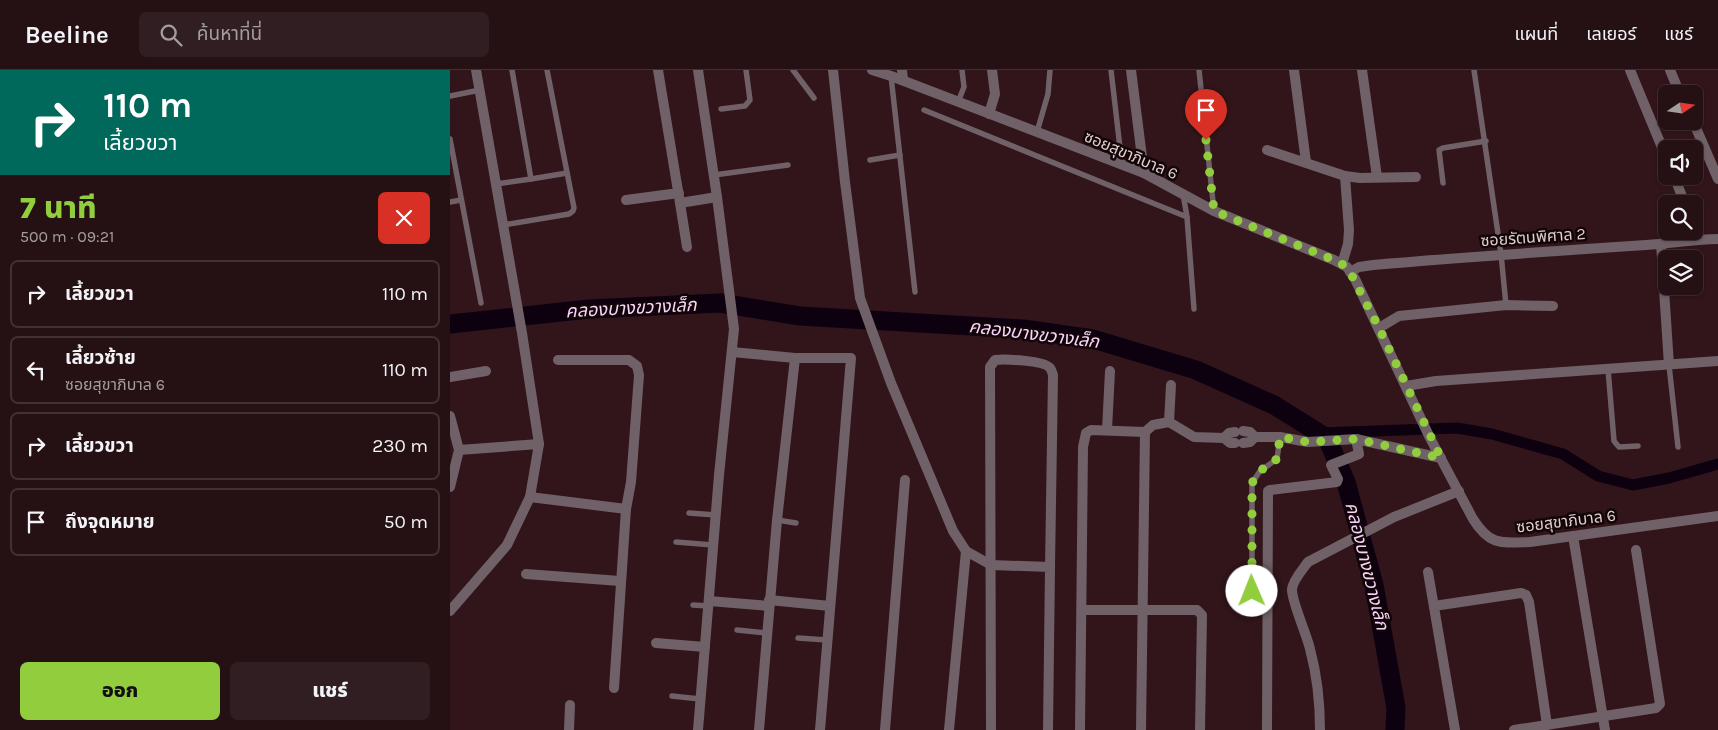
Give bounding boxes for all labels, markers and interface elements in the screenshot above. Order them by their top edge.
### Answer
search box [139,12,489,57]
text: Beeline [25,21,109,49]
icon: search [157,21,185,49]
text: ค้นหาที่นี่ [197,23,262,45]
text: แผนที่ [1514,23,1558,45]
text: เลเยอร์ [1586,23,1636,45]
text: แชร์ [1664,23,1693,45]
text: 110 m [103,85,192,126]
north arrow [1658,85,1702,130]
map controls [1658,85,1703,295]
pin [1185,89,1227,140]
icon: right [20,90,85,155]
icon: arrive [1192,96,1220,124]
street label: ซอยสุขาภิบาล 6 [1081,127,1181,183]
text: เลี้ยวขวา [103,130,178,156]
button: sound [1658,140,1703,185]
text: 7 นาที [20,190,97,226]
button: close [378,192,430,244]
button: search [1658,195,1703,240]
street label: ซอยรัตนพิศาล 2 [1480,224,1586,250]
text: 500 m · 09:21 [20,227,114,246]
button: layers [1658,250,1703,295]
icon: right [22,280,50,308]
text: เลี้ยวขวา [65,283,134,305]
text: 110 m [382,283,428,305]
water label: คลองบางขวางเล็ก [565,294,698,322]
water label: คลองบางขวางเล็ก [968,315,1102,353]
text: เลี้ยวซ้าย [65,347,136,369]
icon: left [22,356,50,384]
text: 110 m [382,359,428,381]
text: ซอยสุขาภิบาล 6 [65,375,165,394]
icon: right [22,432,50,460]
text: เลี้ยวขวา [65,435,134,457]
text: 230 m [372,435,428,457]
water label: คลองบางขวางเล็ก [1340,500,1394,633]
street label: ซอยสุขาภิบาล 6 [1515,505,1617,537]
icon: arrive [22,508,50,536]
text: ถึงจุดหมาย [65,511,155,533]
text: 50 m [384,511,428,533]
position arrow [1225,564,1277,616]
button: ออก [20,662,220,720]
button: แชร์ [230,662,430,720]

